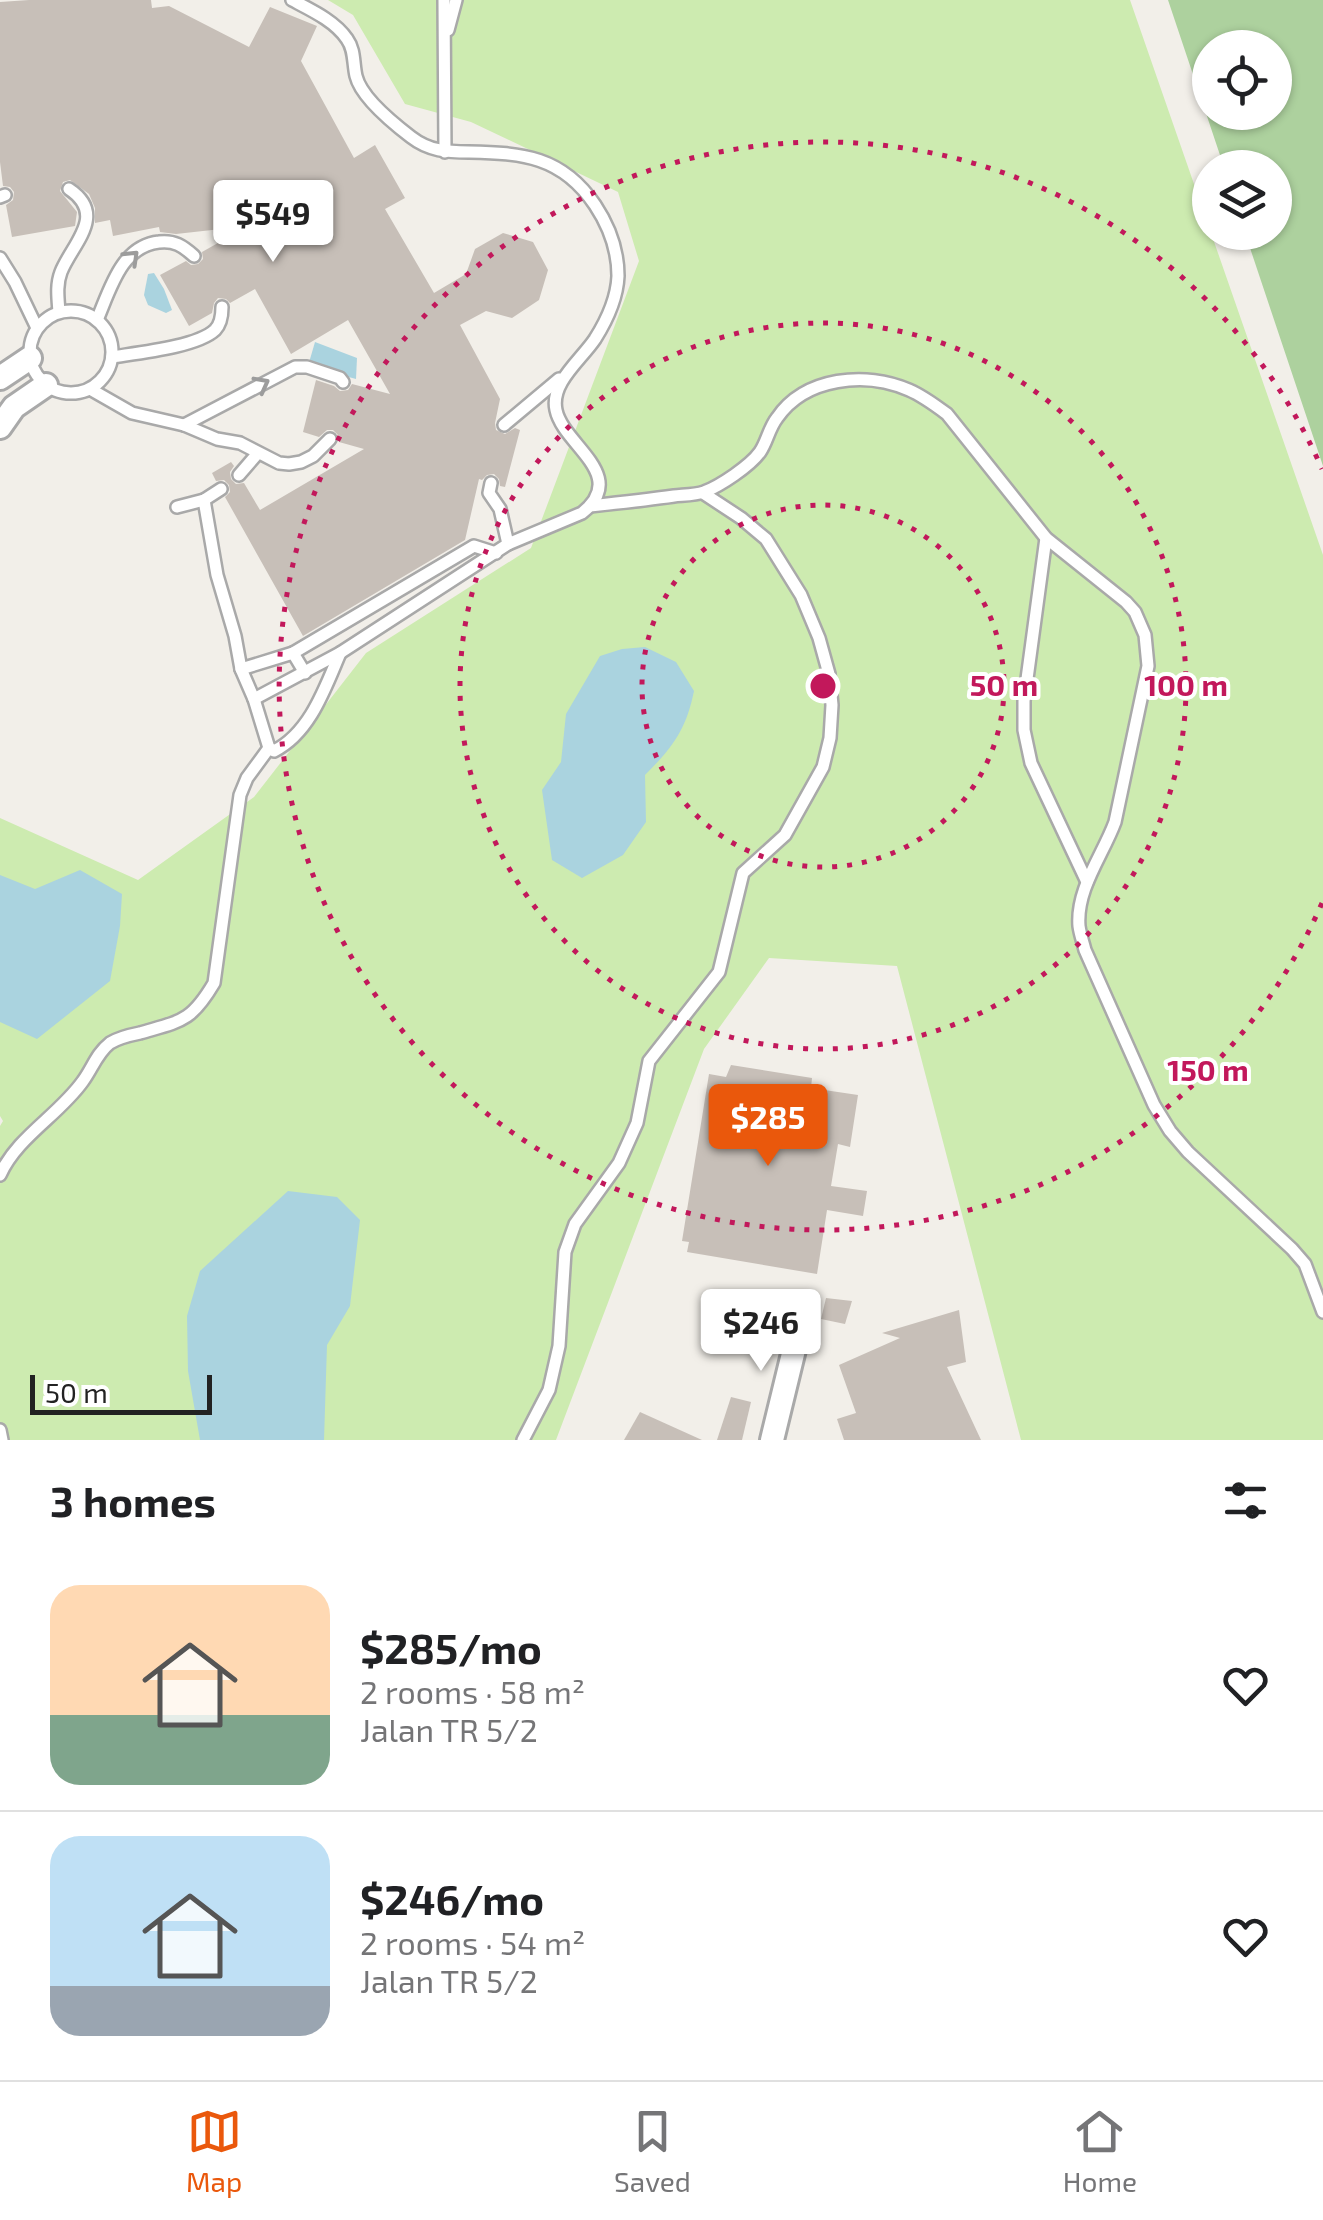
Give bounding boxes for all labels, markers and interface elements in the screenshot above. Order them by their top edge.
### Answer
map controls [1192,30,1292,250]
button: locate [1192,30,1292,130]
button: layers [1192,150,1292,250]
pin: $549 [214,180,332,265]
text: $549 [235,193,311,231]
one-way arrow [120,251,138,269]
one-way arrow [252,377,270,396]
text: 50 m [970,666,1038,702]
text: 100 m [1144,666,1228,702]
centre of rings [805,668,841,704]
text: 150 m [1167,1051,1249,1087]
pin: $285 [709,1084,827,1169]
text: $285 [731,1097,805,1135]
pin: $246 [702,1289,820,1374]
text: $246 [723,1302,799,1340]
scale bar [30,1370,212,1414]
text: 50 m [45,1375,108,1409]
icon: filters [1218,1473,1273,1528]
text: 3 homes [50,1475,216,1525]
text: $285/mo [360,1622,542,1672]
icon: home [130,1625,250,1745]
icon: heart [1218,1658,1273,1713]
text: 2 rooms · 58 m² [360,1672,585,1710]
text: Jalan TR 5/2 [360,1710,538,1748]
text: $246/mo [360,1873,544,1923]
icon: home [130,1876,250,1996]
icon: heart [1218,1909,1273,1964]
text: 2 rooms · 54 m² [360,1923,585,1961]
text: Jalan TR 5/2 [360,1961,538,1999]
tab: Map [186,2104,242,2198]
tab: Saved [614,2104,691,2198]
tab: Home [1063,2104,1137,2198]

